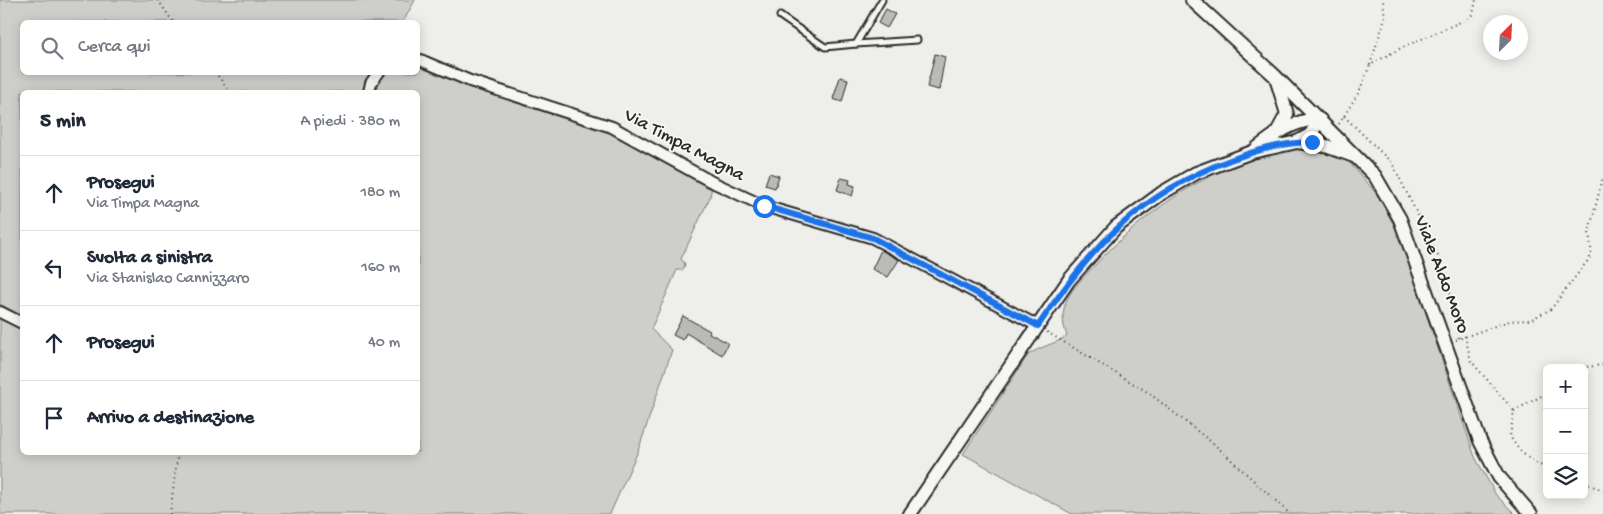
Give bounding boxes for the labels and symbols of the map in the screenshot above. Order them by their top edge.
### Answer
north arrow [1483,15,1528,60]
street label: Via Timpa Magna [619,104,749,188]
route end [1301,131,1324,154]
route start [753,195,776,218]
street label: Viale Aldo Moro [1408,212,1474,337]

